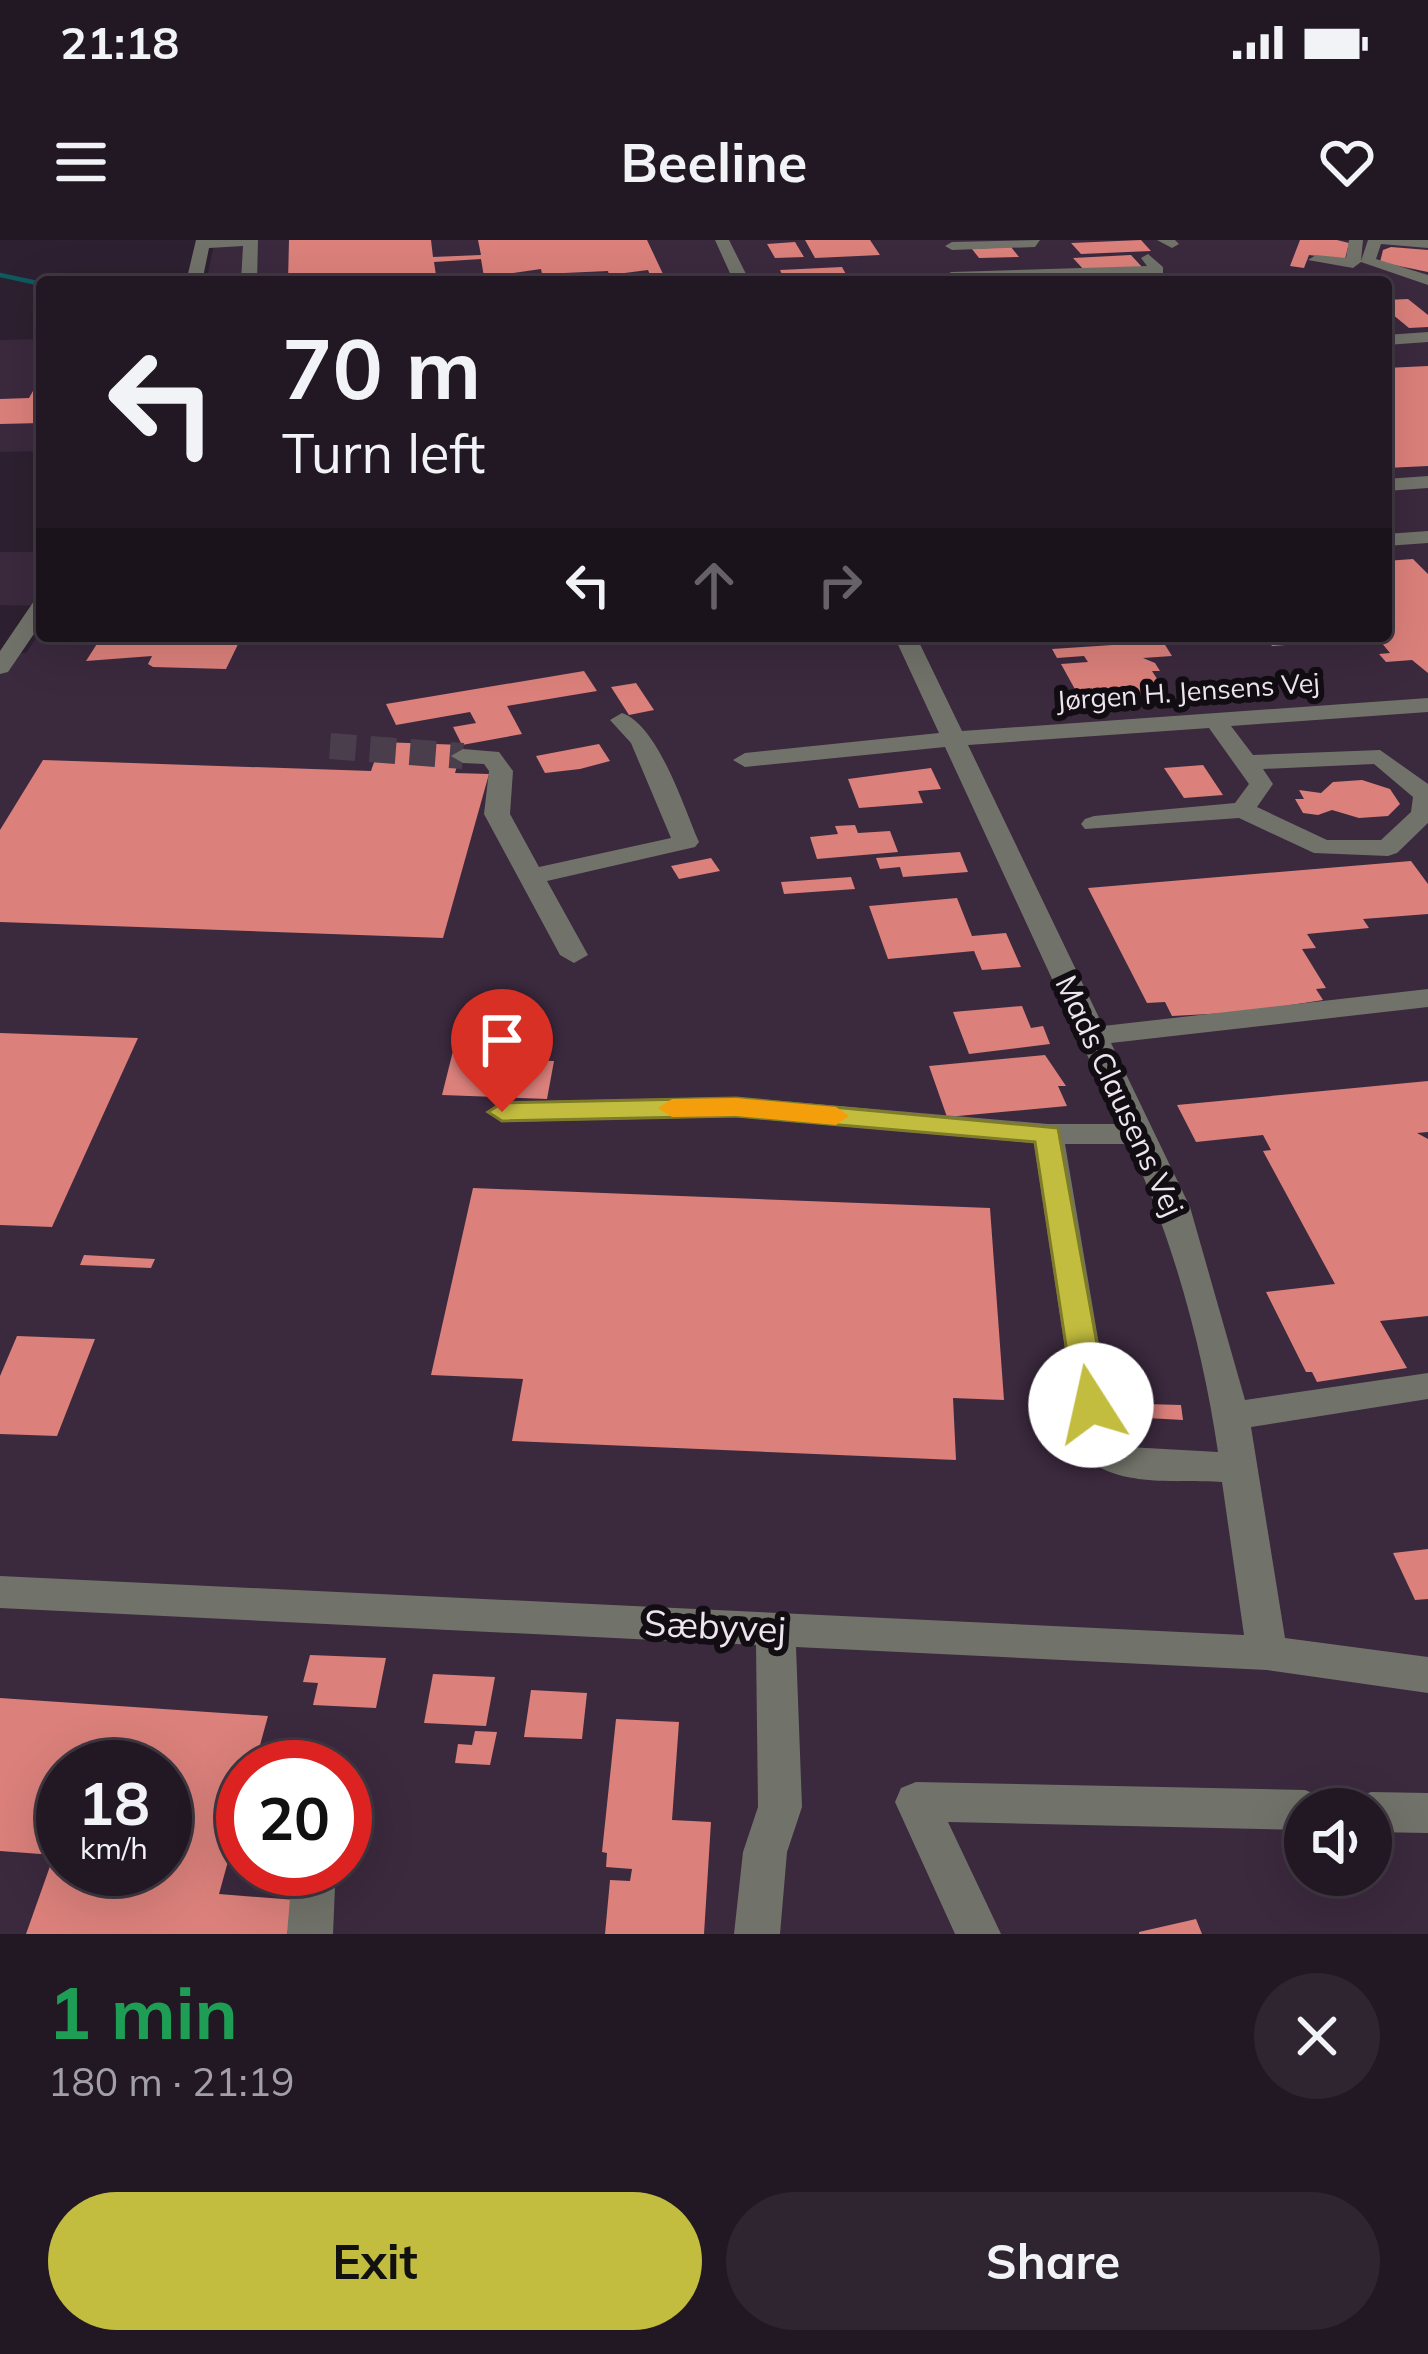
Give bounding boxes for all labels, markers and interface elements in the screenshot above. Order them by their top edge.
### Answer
text: 21:18 [60,14,179,70]
text: Beeline [621,128,807,196]
icon: menu [48,129,114,195]
icon: heart [1314,129,1380,195]
text: 70 m [282,315,481,420]
icon: left [84,324,240,480]
text: Turn left [282,419,485,487]
icon: left [555,552,621,618]
icon: ahead [681,552,747,618]
icon: right [807,552,873,618]
street label: Jørgen H. Jensens Vej [1055,665,1321,717]
street label: Mads Clausens Vej [1047,969,1192,1222]
pin [451,989,553,1112]
icon: arrive [469,1007,535,1073]
position arrow [1028,1342,1154,1468]
street label: Sæbyvej [643,1599,787,1652]
speed limit sign: 20 [216,1740,372,1896]
text: 18 [78,1765,150,1840]
map controls [1284,1788,1392,1896]
button: sound [1284,1788,1392,1896]
text: km/h [80,1829,148,1867]
text: 1 min [48,1967,238,2057]
button: close [1254,1973,1380,2099]
text: 180 m · 21:19 [48,2057,294,2106]
button: Exit [48,2192,702,2330]
button: Share [726,2192,1380,2330]

